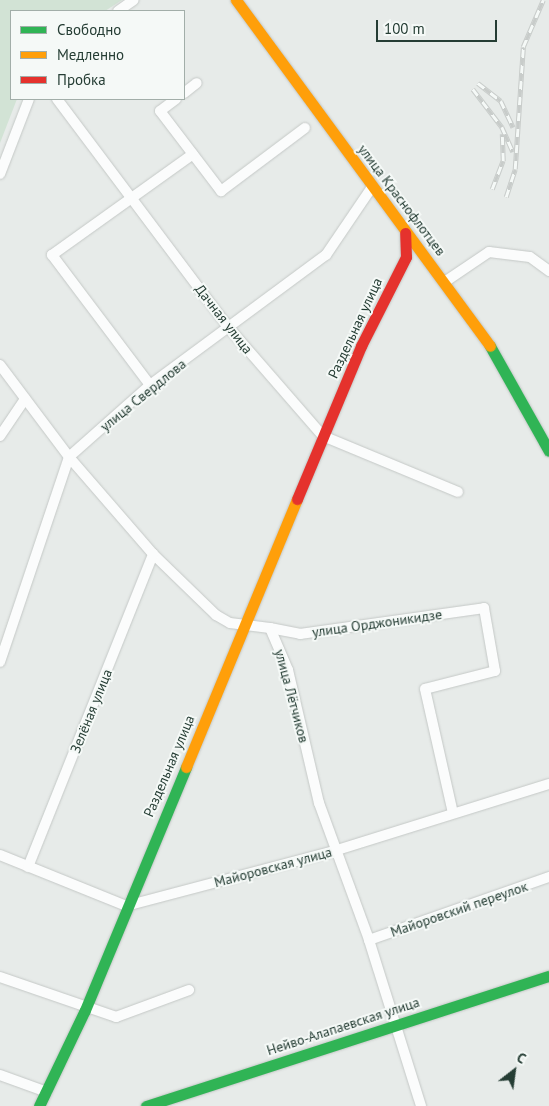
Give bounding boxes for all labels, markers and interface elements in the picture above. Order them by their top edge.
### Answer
legend [10,10,185,100]
scale bar [379,10,500,42]
text: 100 m [384,19,425,38]
text: Свободно [57,20,121,39]
text: Медленно [57,45,124,64]
text: Пробка [57,70,106,89]
street label: улица Краснофлотцев [355,141,449,259]
street label: Раздельная улица [324,275,386,381]
street label: Дачная улица [192,281,256,357]
street label: улица Свердлова [97,355,189,435]
street label: улица Орджоникидзе [311,606,443,640]
street label: улица Лётчиков [271,647,313,745]
street label: Зелёная улица [67,667,115,755]
street label: Раздельная улица [140,713,198,819]
street label: Майоровская улица [212,843,334,891]
street label: Майоровский переулок [388,878,530,940]
street label: Нейво-Алапаевская улица [264,993,422,1059]
north arrow [489,1046,539,1096]
text: С [514,1048,529,1068]

